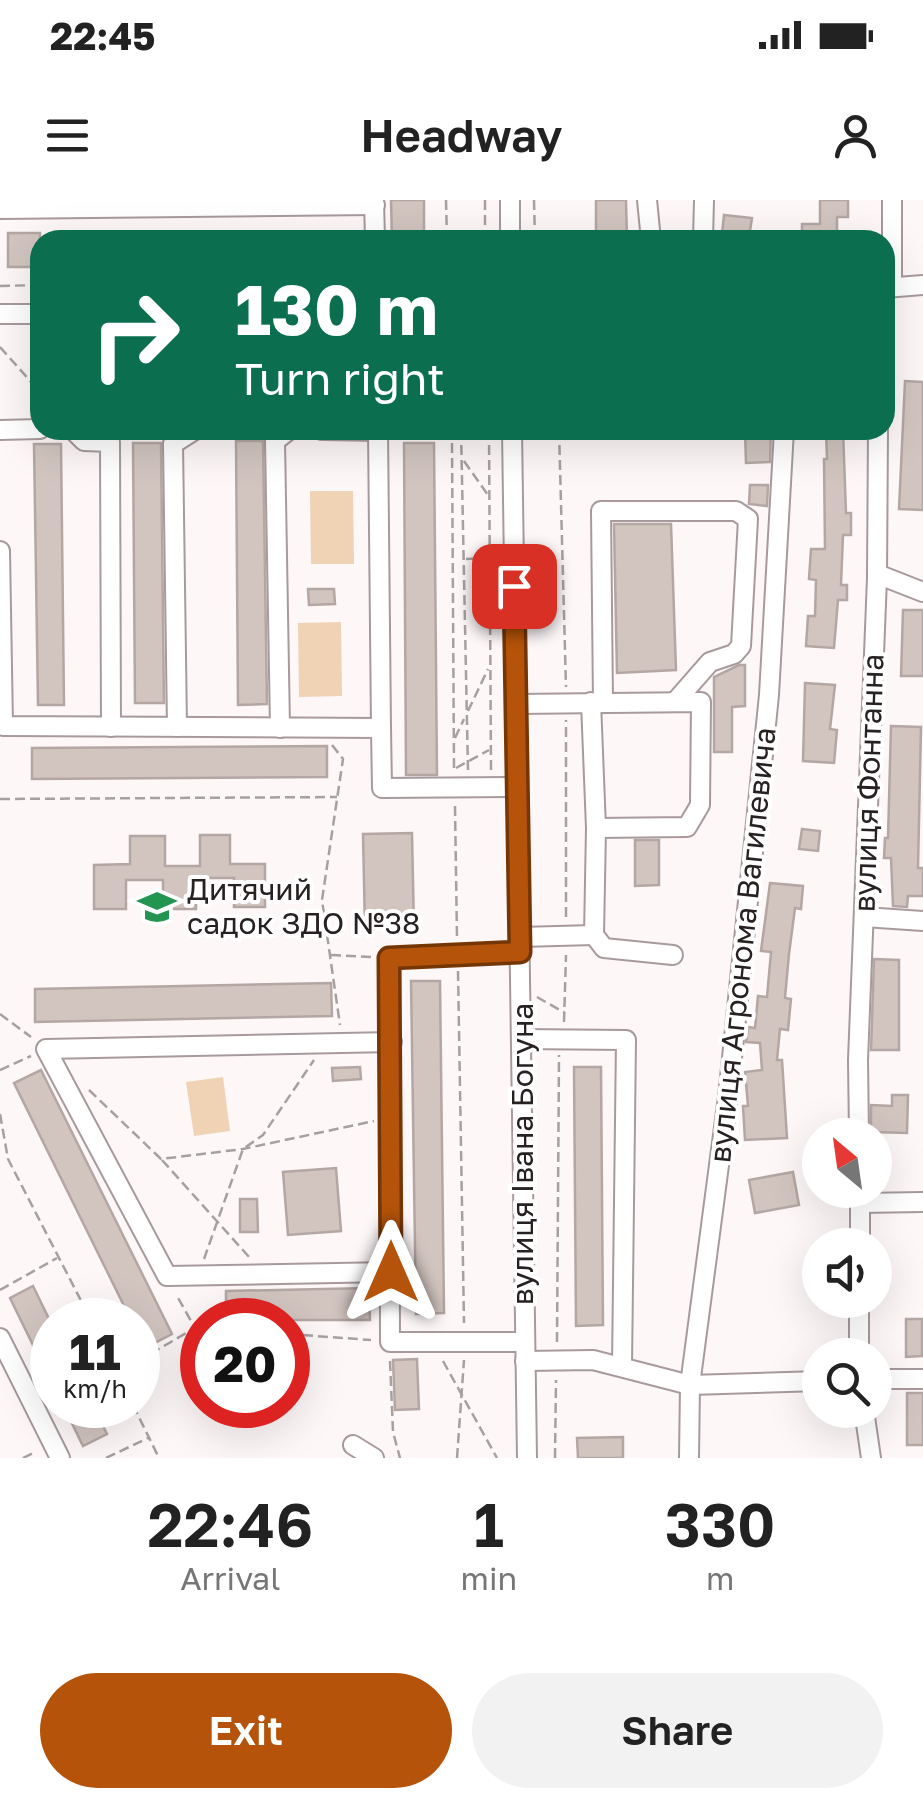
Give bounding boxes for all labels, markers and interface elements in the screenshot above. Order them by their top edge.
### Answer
text: 22:45 [50,13,155,58]
icon: menu [40,108,95,163]
text: Headway [361,108,562,162]
icon: person [828,108,883,163]
text: 130 m [235,266,438,350]
icon: right [70,270,200,400]
text: Turn right [235,351,445,405]
pin [472,544,557,629]
icon: arrive [487,559,542,614]
street label: вулиця Фонтанна [845,653,891,913]
street label: вулиця Агронома Вагилевича [701,725,783,1164]
place label: Дитячий садок ЗДО №38 [187,871,420,941]
school or university icon: Дитячий садок ЗДО №38 [136,886,178,928]
street label: вулиця Івана Богуна [504,1003,540,1305]
north arrow [802,1118,892,1208]
map controls [802,1118,892,1428]
position arrow [339,1220,443,1324]
button: sound [802,1228,892,1318]
speed limit sign: 20 [180,1298,310,1428]
text: 11 [69,1321,121,1381]
button: search [802,1338,892,1428]
text: km/h [63,1373,127,1404]
text: 22:46 [147,1488,313,1560]
text: 1 [474,1488,504,1560]
text: 330 [665,1488,775,1560]
text: Arrival [180,1559,280,1597]
text: min [461,1559,517,1597]
text: m [706,1559,734,1597]
button: Exit [40,1673,452,1788]
button: Share [472,1673,883,1788]

